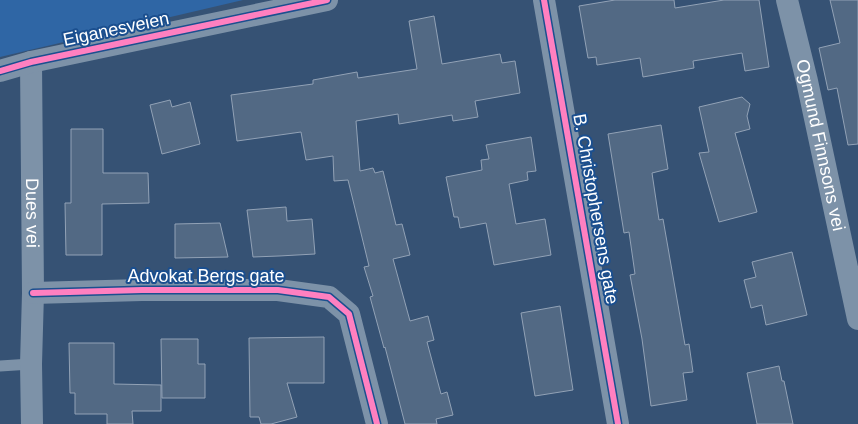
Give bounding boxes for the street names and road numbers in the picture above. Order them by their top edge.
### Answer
street label: Eiganesveien [61,8,171,50]
street label: Ogmund Finnsons vei [792,57,849,233]
street label: B. Christophersens gate [569,112,623,306]
street label: Dues vei [22,178,43,248]
street label: Advokat Bergs gate [127,266,285,286]

